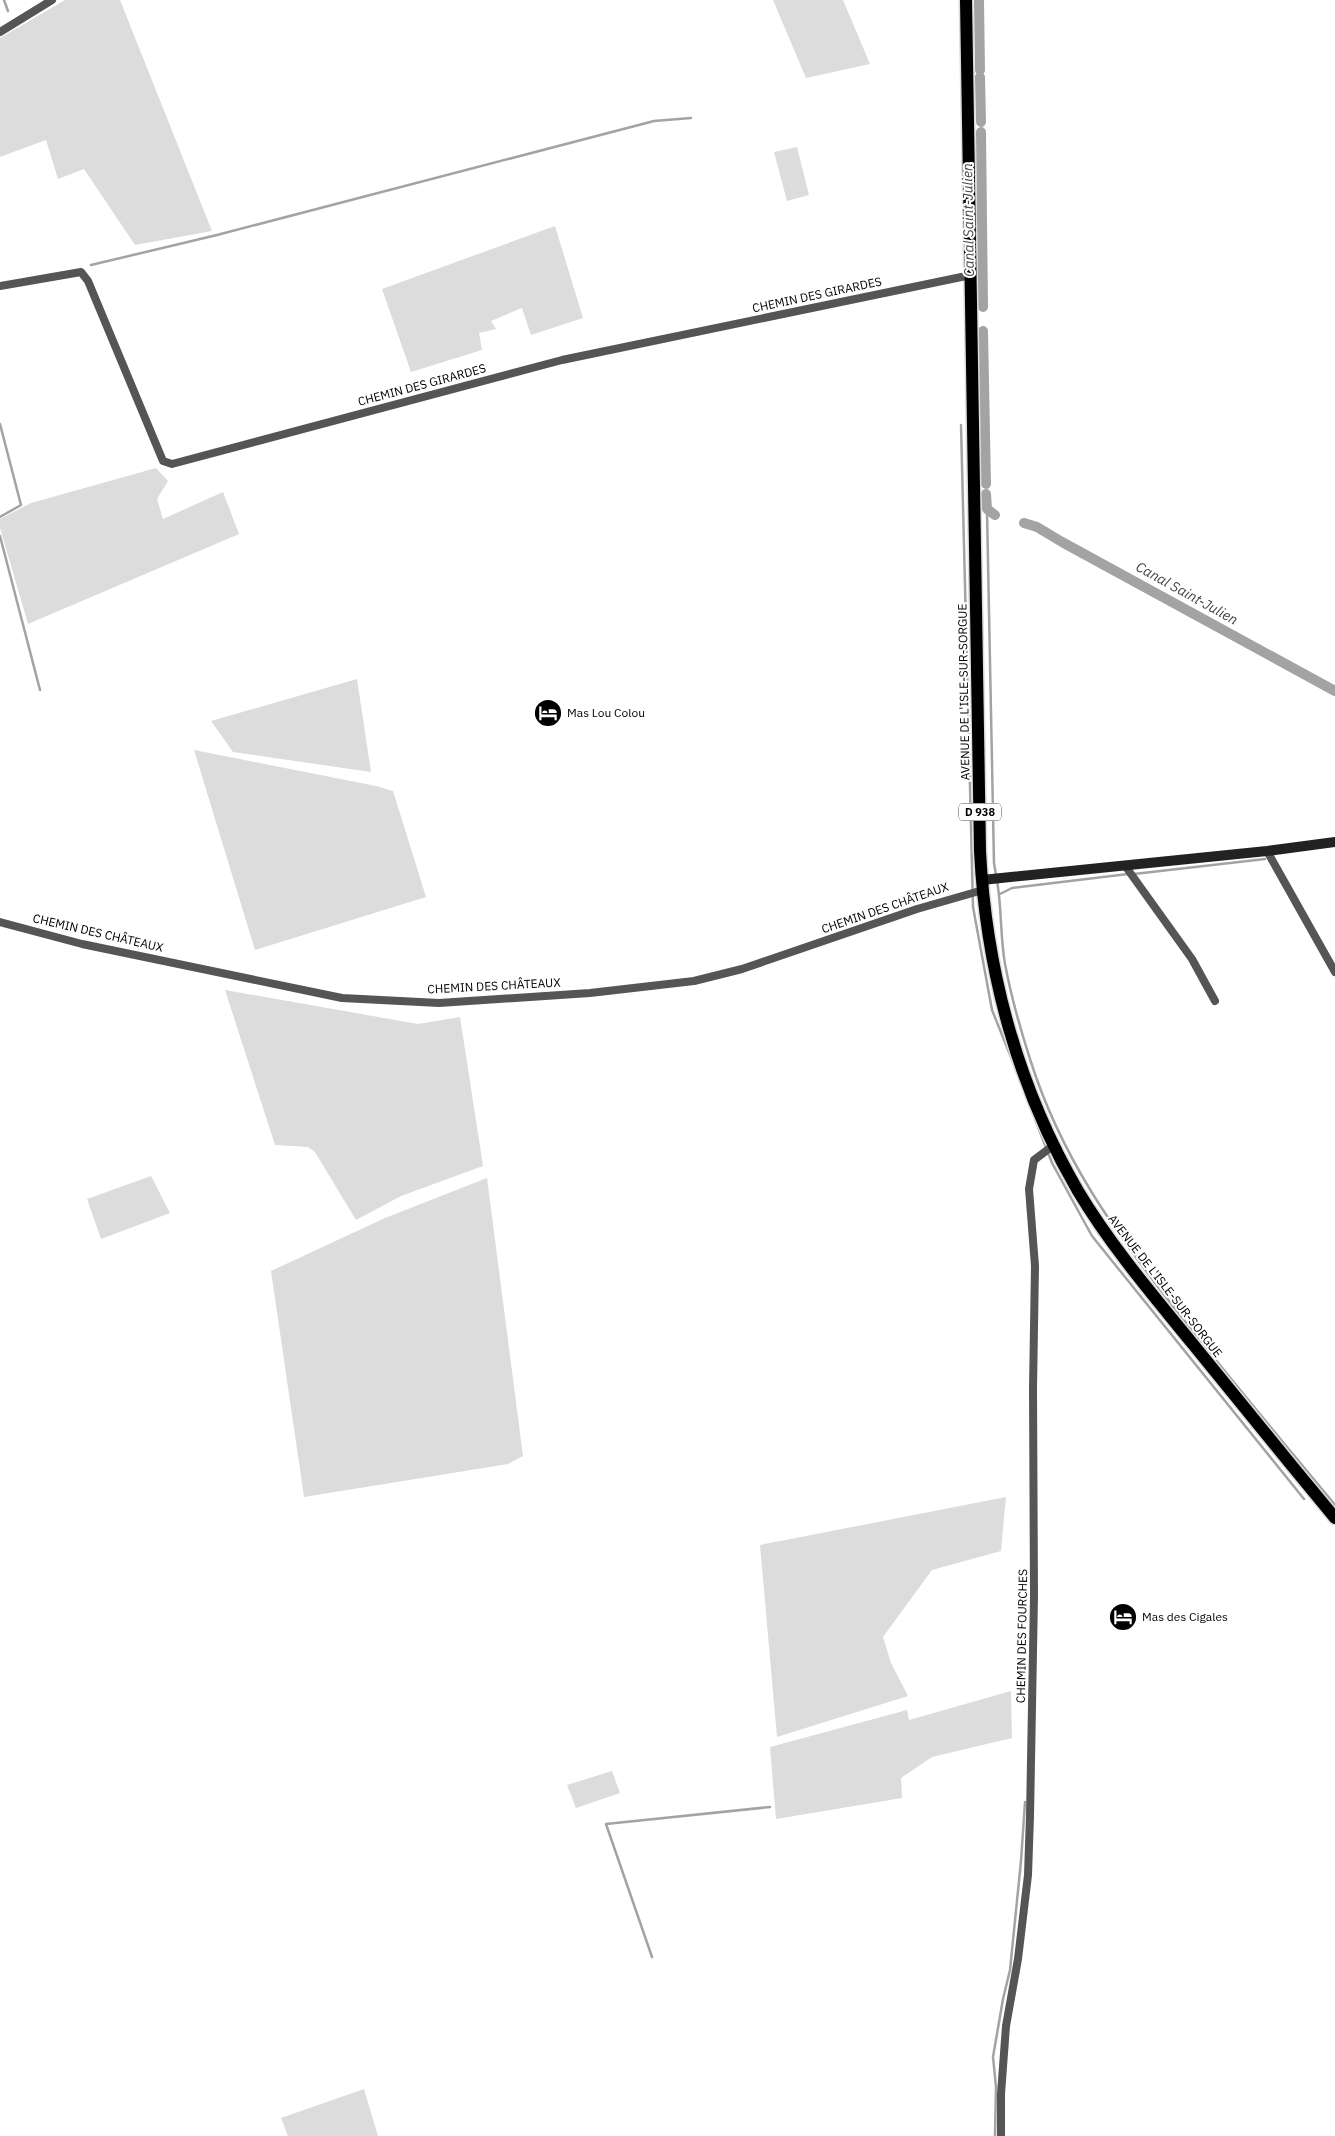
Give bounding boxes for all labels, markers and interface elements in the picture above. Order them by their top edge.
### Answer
water label: Canal Saint-Julien [958,163,978,277]
street label: CHEMIN DES GIRARDES [751,273,883,316]
street label: CHEMIN DES GIRARDES [356,360,488,409]
water label: Canal Saint-Julien [1133,558,1241,629]
street label: AVENUE DE L'ISLE-SUR-SORGUE [954,603,973,781]
hotel icon: Mas Lou Colou [533,698,563,728]
place label: Mas Lou Colou [567,705,645,720]
road number: D 938 [959,804,1001,820]
street label: CHEMIN DES CHÂTEAUX [819,879,951,936]
street label: CHEMIN DES CHÂTEAUX [31,910,165,955]
street label: CHEMIN DES CHÂTEAUX [427,974,562,996]
street label: AVENUE DE L'ISLE-SUR-SORGUE [1105,1211,1226,1360]
street label: CHEMIN DES FOURCHES [1013,1569,1030,1703]
hotel icon: Mas des Cigales [1108,1602,1138,1632]
place label: Mas des Cigales [1142,1609,1228,1624]

